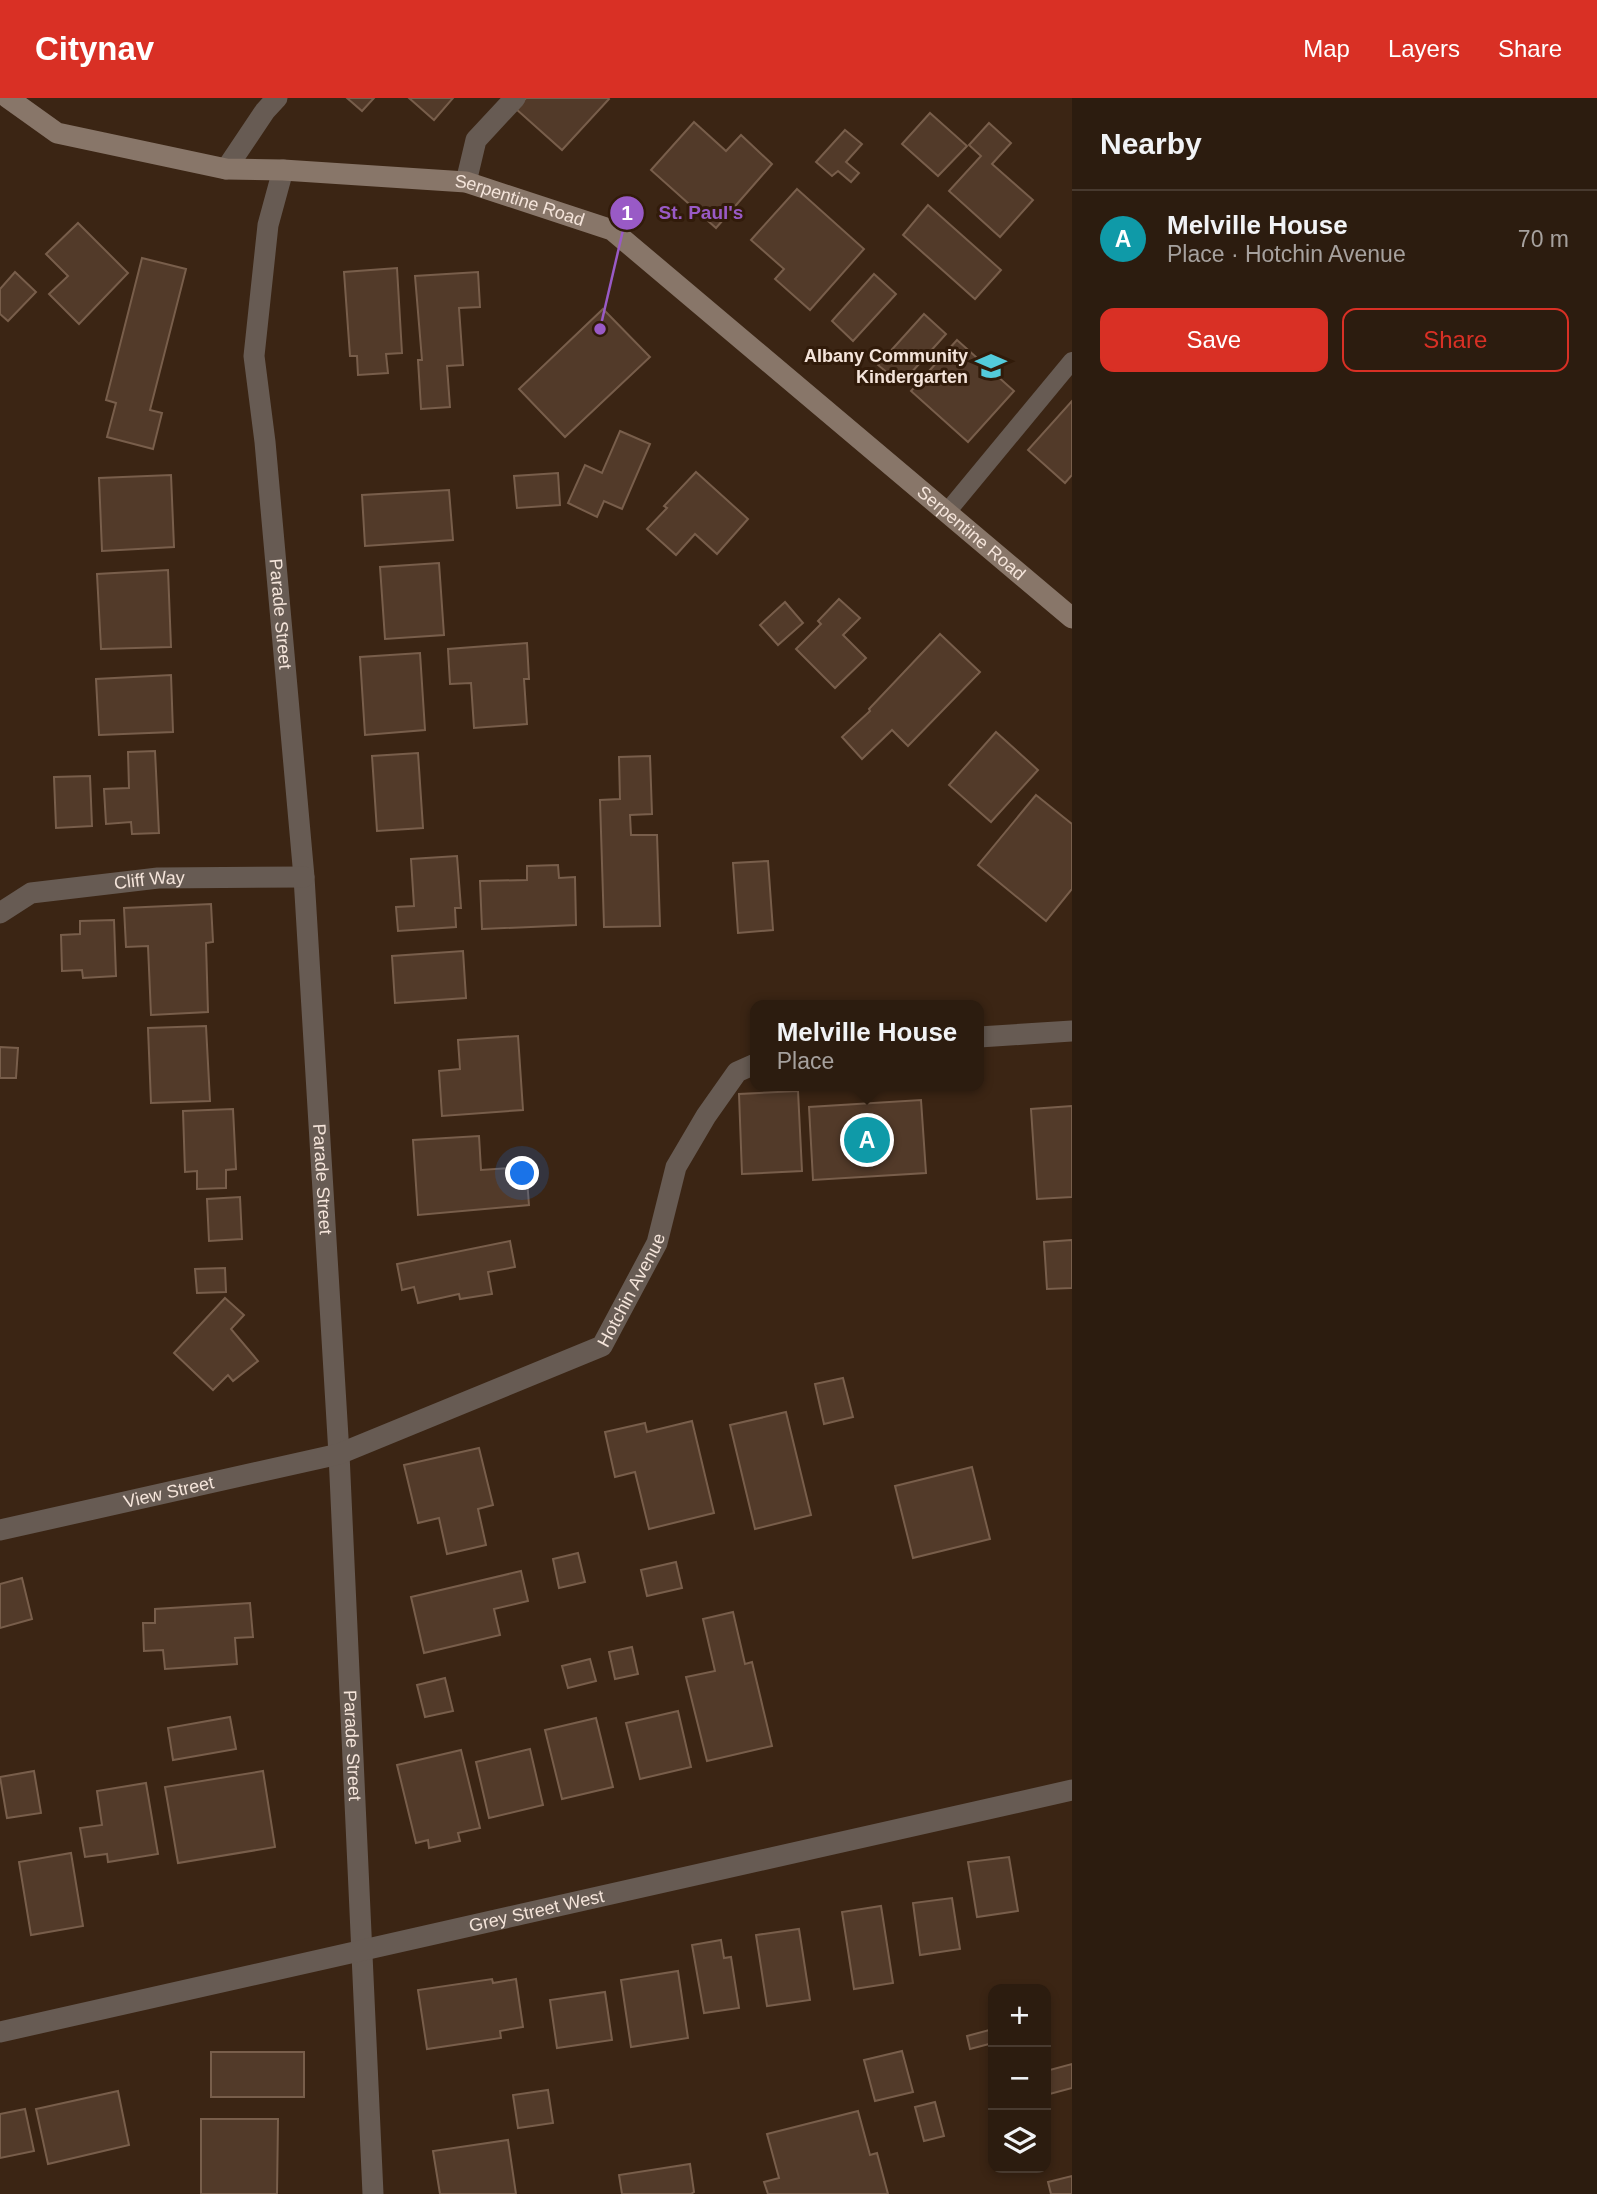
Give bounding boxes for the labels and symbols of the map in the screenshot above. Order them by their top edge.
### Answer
street label: Serpentine Road [454,171,587,230]
callout: St. Paul's [609,193,757,233]
text: 1 [621,201,633,224]
text: St. Paul's [659,202,743,223]
place label: Albany Community Kindergarten [804,346,968,387]
school or university icon: Albany Community Kindergarten [974,349,1008,383]
street label: Serpentine Road [913,482,1029,584]
street label: Parade Street [265,558,295,670]
street label: Cliff Way [113,867,185,893]
pin: A [844,1114,890,1166]
street label: Parade Street [309,1123,336,1235]
your location [505,1156,539,1190]
street label: Hotchin Avenue [593,1231,669,1350]
street label: View Street [122,1472,216,1512]
street label: Parade Street [340,1689,365,1801]
street label: Grey Street West [467,1886,606,1936]

